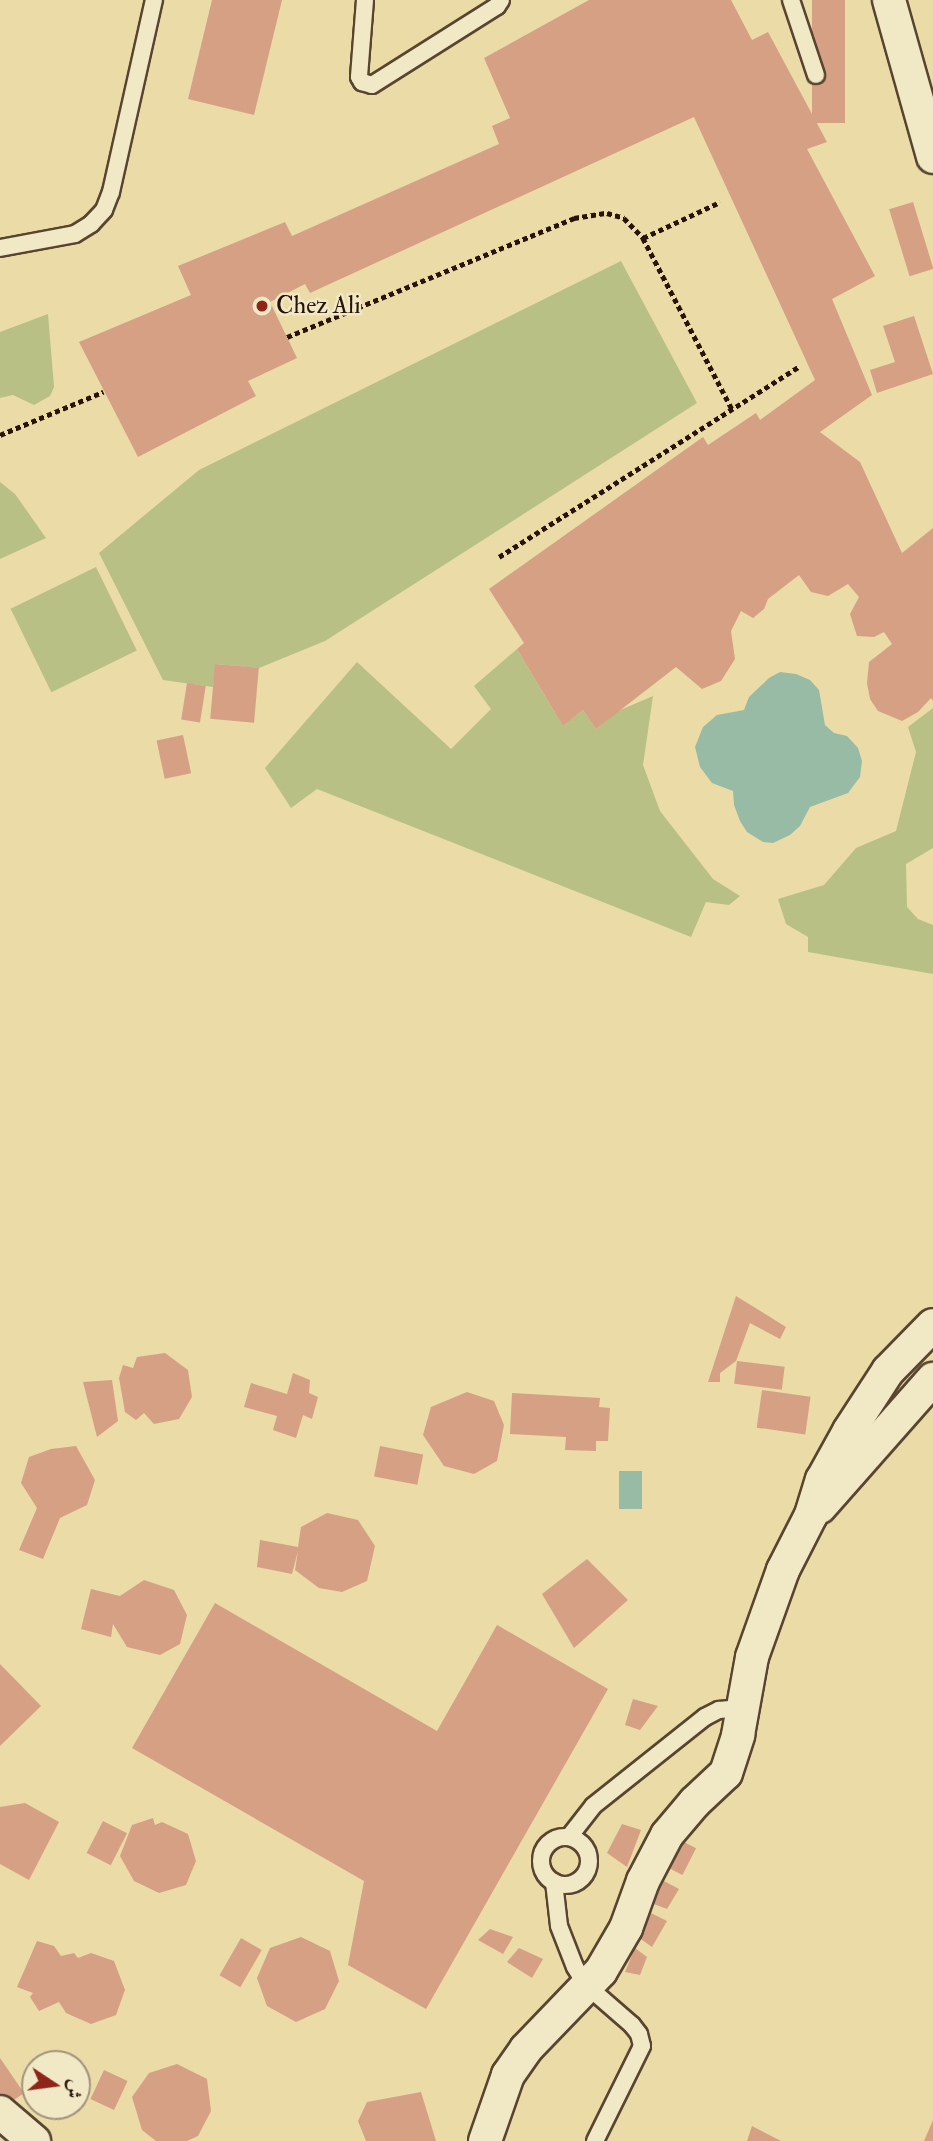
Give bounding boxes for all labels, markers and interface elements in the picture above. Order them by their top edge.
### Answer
place label: Chez Ali [276,292,361,320]
marker: Chez Ali [254,298,270,314]
north arrow [21,2050,91,2120]
text: ش [61,2077,88,2101]

